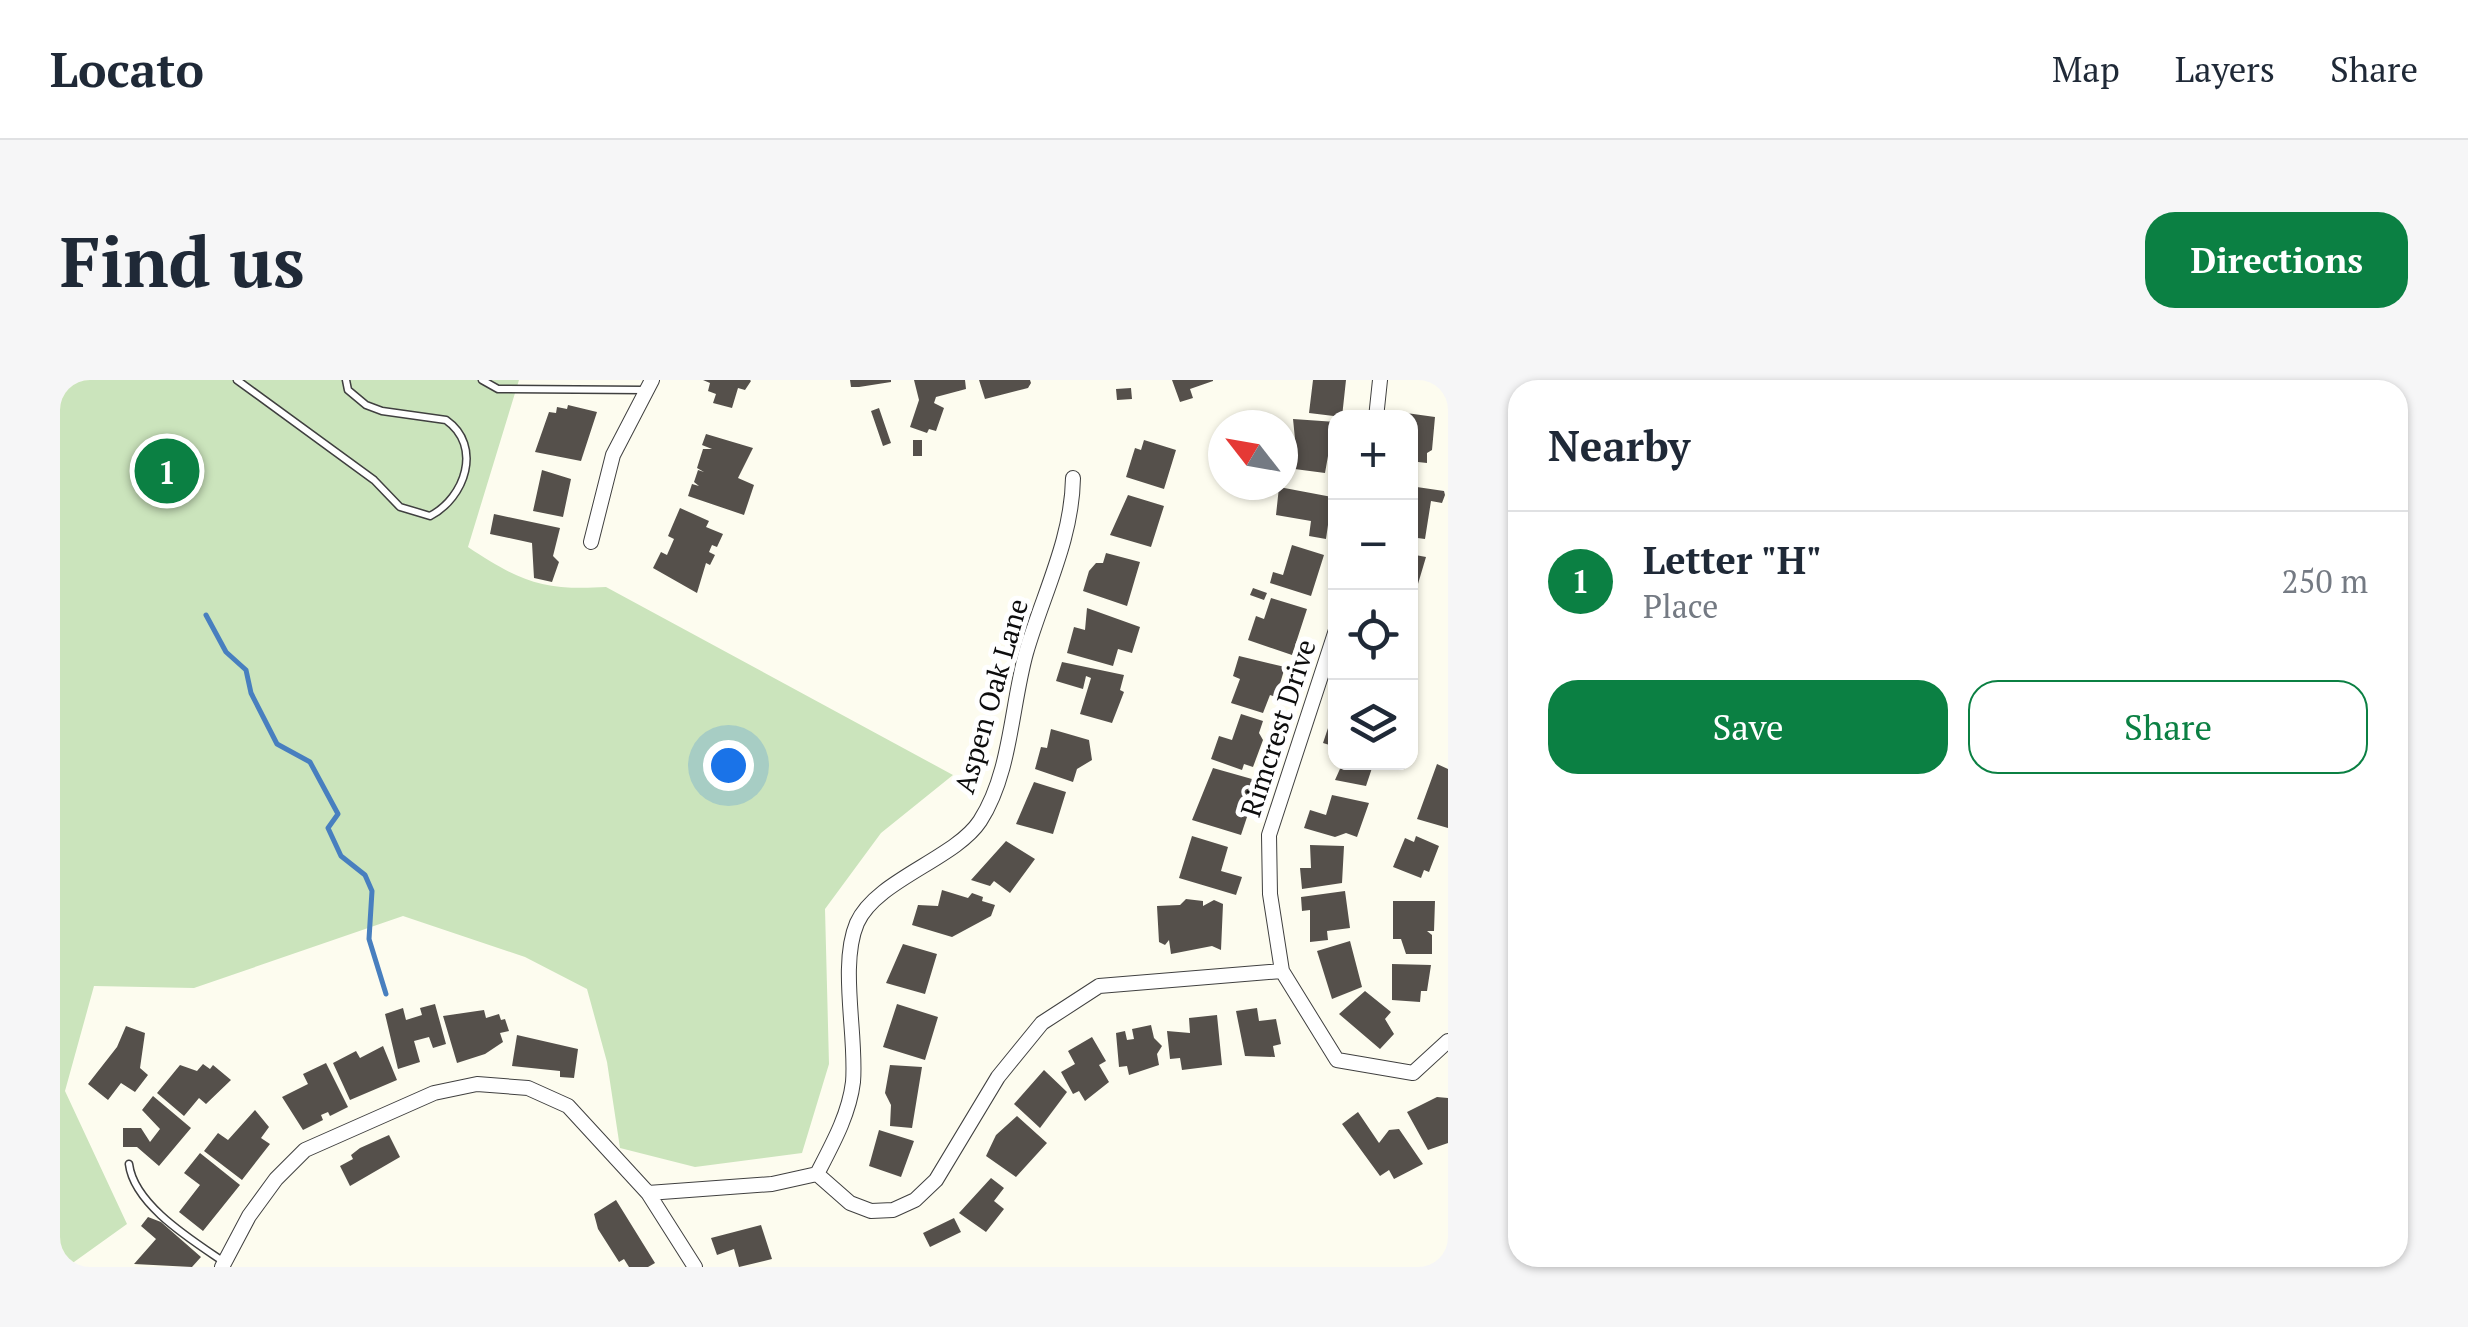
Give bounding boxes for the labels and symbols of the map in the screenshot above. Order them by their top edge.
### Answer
north arrow [1208,410,1298,500]
pin: 1 [134,434,200,508]
street label: Aspen Oak Lane [945,594,1036,798]
street label: Rimcrest Drive [1231,634,1324,821]
your location [703,740,754,791]

